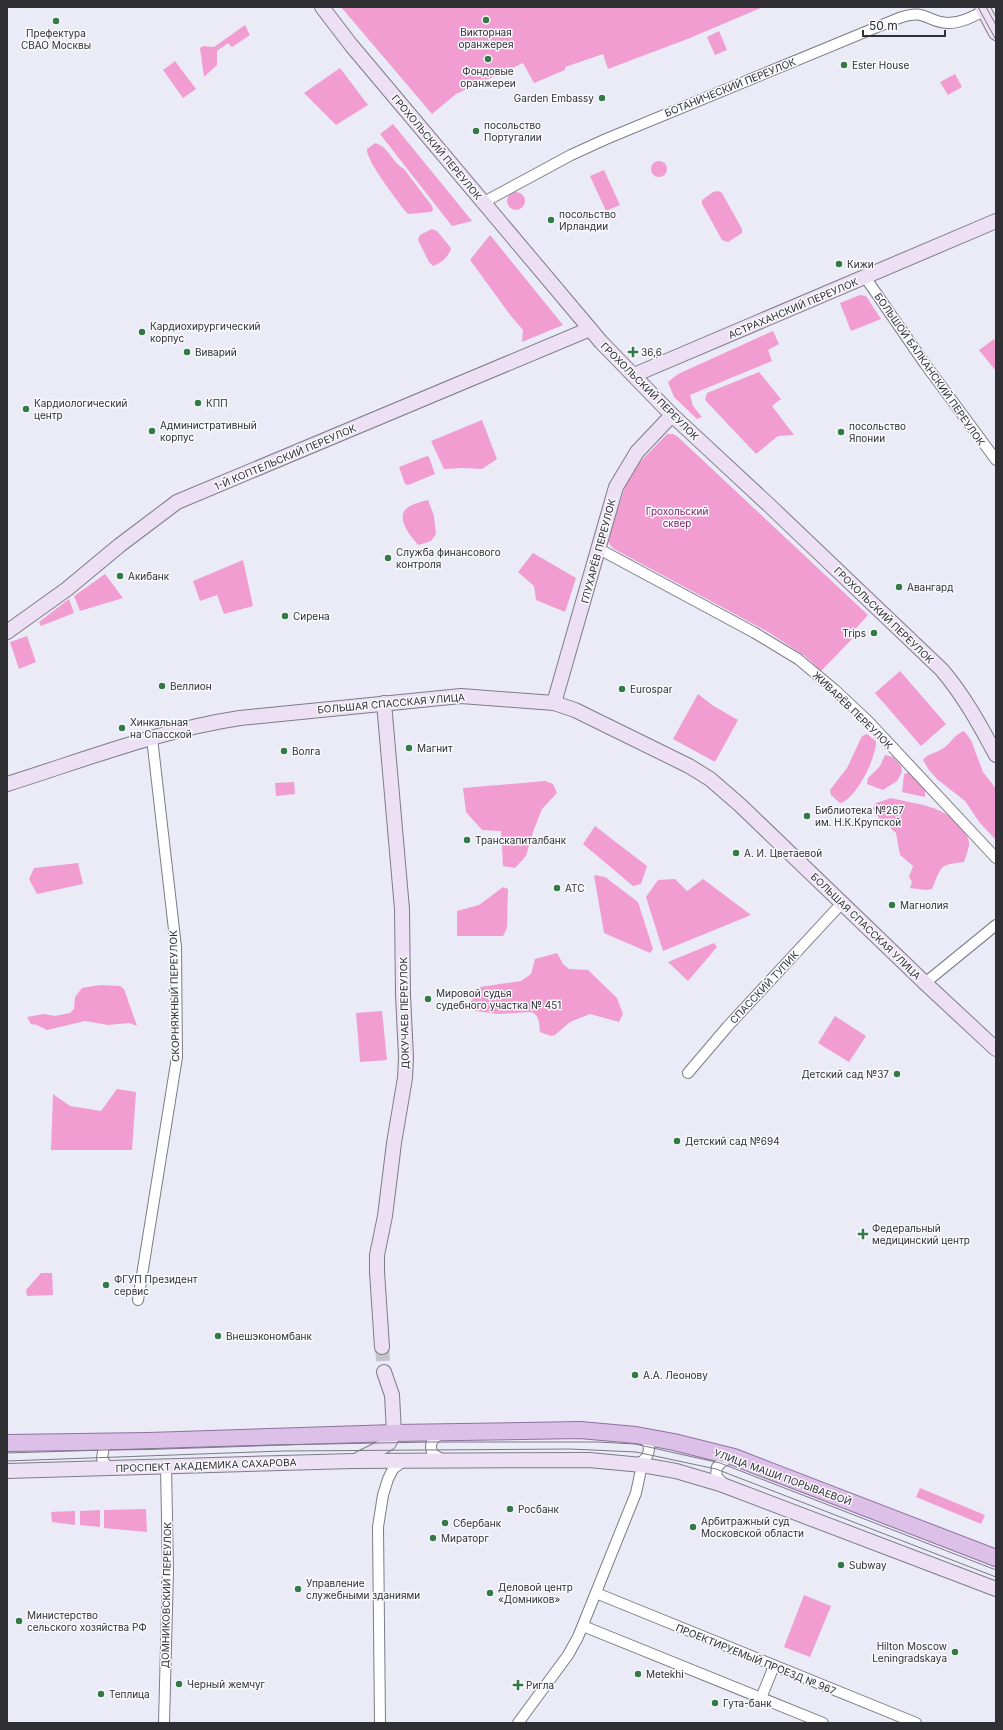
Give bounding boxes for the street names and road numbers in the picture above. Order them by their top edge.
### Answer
street label: БОТАНИЧЕСКИЙ ПЕРЕУЛОК [662,54,797,119]
street label: ГРОХОЛЬСКИЙ ПЕРЕУЛОК [390,91,485,202]
street label: АСТРАХАНСКИЙ ПЕРЕУЛОК [726,274,860,341]
street label: БОЛЬШОЙ БАЛКАНСКИЙ ПЕРЕУЛОК [872,290,988,448]
street label: ГРОХОЛЬСКИЙ ПЕРЕУЛОК [599,339,702,443]
street label: 1-Й КОПТЕЛЬСКИЙ ПЕРЕУЛОК [212,421,358,492]
street label: ГЛУХАРЁВ ПЕРЕУЛОК [578,497,618,605]
street label: ГРОХОЛЬСКИЙ ПЕРЕУЛОК [832,564,937,666]
street label: ЖИВАРЁВ ПЕРЕУЛОК [811,669,896,751]
street label: БОЛЬШАЯ СПАССКАЯ УЛИЦА [317,691,465,715]
street label: БОЛЬШАЯ СПАССКАЯ УЛИЦА [809,870,923,982]
street label: СКОРНЯЖНЫЙ ПЕРЕУЛОК [166,930,181,1062]
street label: СПАССКИЙ ТУПИК [727,947,801,1026]
street label: ДОКУЧАЕВ ПЕРЕУЛОК [397,957,411,1069]
street label: УЛИЦА МАШИ ПОРЫВАЕВОЙ [713,1446,854,1508]
street label: ПРОСПЕКТ АКАДЕМИКА САХАРОВА [115,1456,297,1474]
street label: ДОМНИКОВСКИЙ ПЕРЕУЛОК [158,1521,173,1668]
street label: ПРОЕКТИРУЕМЫЙ ПРОЕЗД № 967 [674,1620,838,1697]

